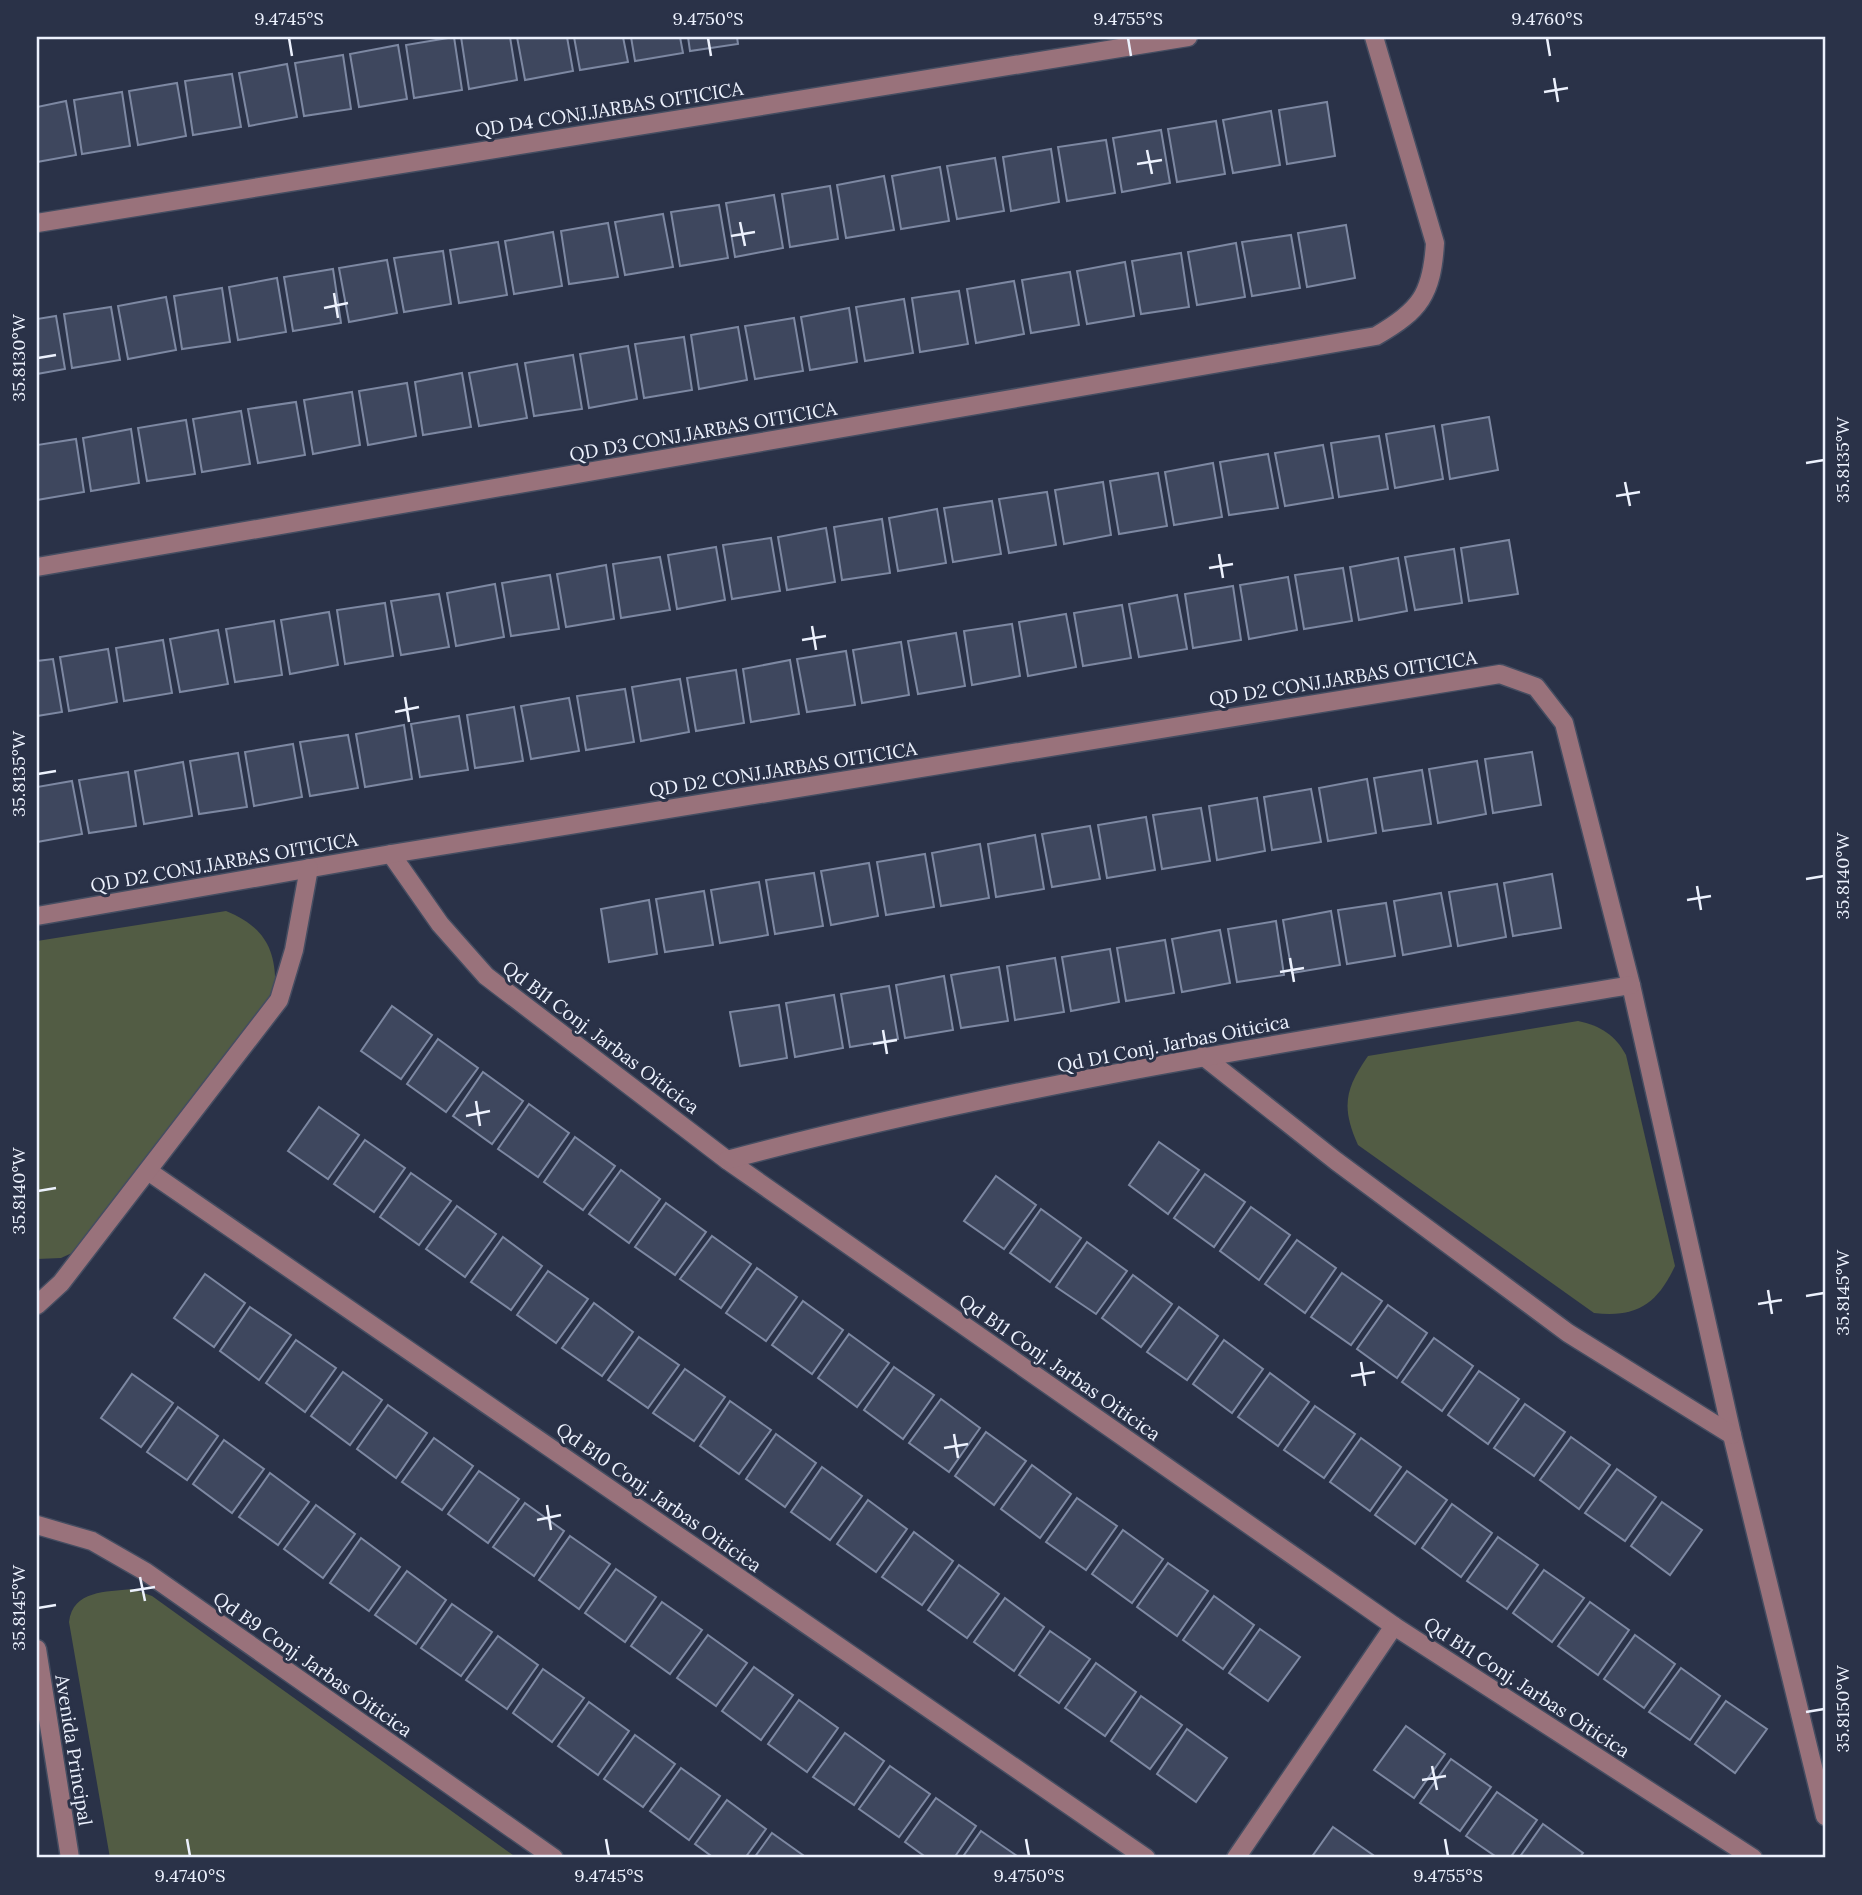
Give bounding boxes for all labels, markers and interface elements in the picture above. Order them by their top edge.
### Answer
text: 9.4745°S [254,7,324,30]
text: 9.4750°S [672,7,744,30]
text: 9.4755°S [1093,7,1163,30]
text: 9.4760°S [1511,7,1583,30]
street label: QD D4 CONJ.JARBAS OITICICA [473,76,746,142]
text: 35.8130°W [7,313,30,402]
street label: QD D3 CONJ.JARBAS OITICICA [567,395,840,466]
text: 35.8135°W [1831,416,1854,503]
street label: QD D2 CONJ.JARBAS OITICICA [1207,645,1480,711]
text: 35.8135°W [7,730,30,817]
street label: QD D2 CONJ.JARBAS OITICICA [647,736,920,802]
street label: QD D2 CONJ.JARBAS OITICICA [89,826,361,897]
text: 35.8140°W [1831,831,1854,920]
street label: Qd B11 Conj. Jarbas Oiticica [498,955,704,1119]
street label: Qd D1 Conj. Jarbas Oiticica [1055,1009,1291,1077]
text: 35.8140°W [7,1146,30,1235]
text: 35.8145°W [1831,1249,1854,1336]
street label: Qd B11 Conj. Jarbas Oiticica [955,1288,1166,1446]
street label: Qd B10 Conj. Jarbas Oiticica [552,1417,767,1577]
text: 35.8145°W [7,1564,30,1651]
street label: Qd B9 Conj. Jarbas Oiticica [209,1586,417,1742]
street label: Qd B11 Conj. Jarbas Oiticica [1420,1611,1635,1763]
text: 35.8150°W [1831,1664,1854,1753]
street label: Avenida Principal [50,1672,98,1827]
text: 9.4740°S [155,1864,225,1887]
text: 9.4745°S [574,1864,644,1887]
text: 9.4750°S [993,1864,1065,1887]
text: 9.4755°S [1413,1864,1483,1887]

